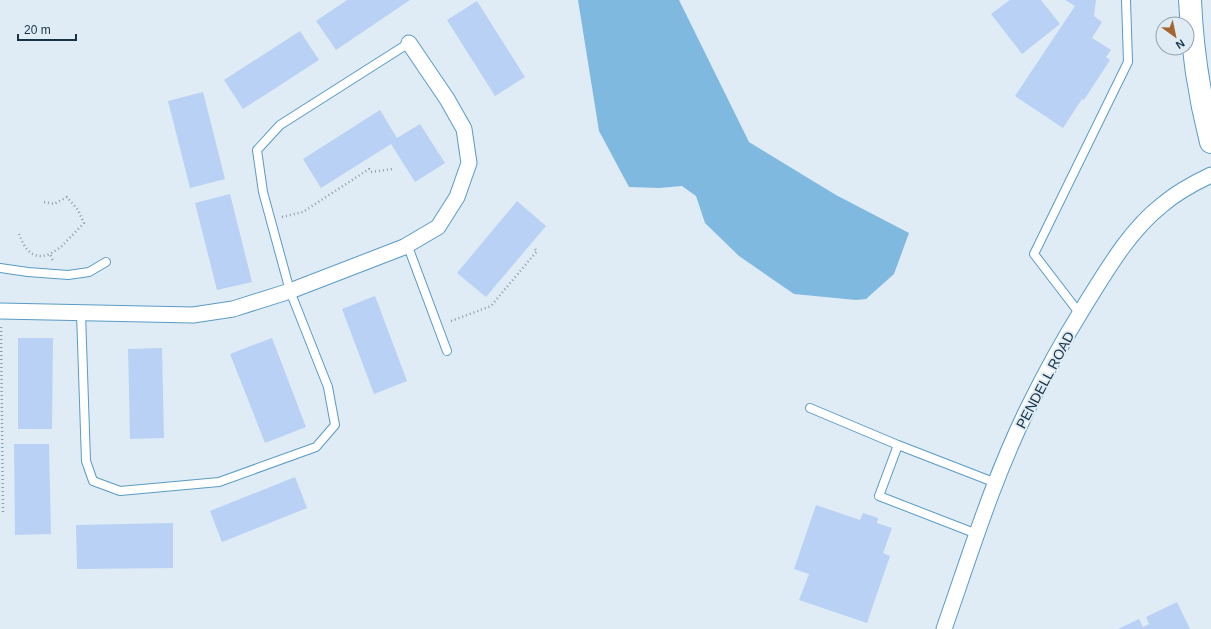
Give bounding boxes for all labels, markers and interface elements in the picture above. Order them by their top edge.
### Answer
scale bar [18,16,76,42]
north arrow [1155,16,1195,56]
text: 20 m [24,23,51,37]
text: N [1174,37,1187,52]
street label: PENDELL ROAD [1013,329,1077,431]

